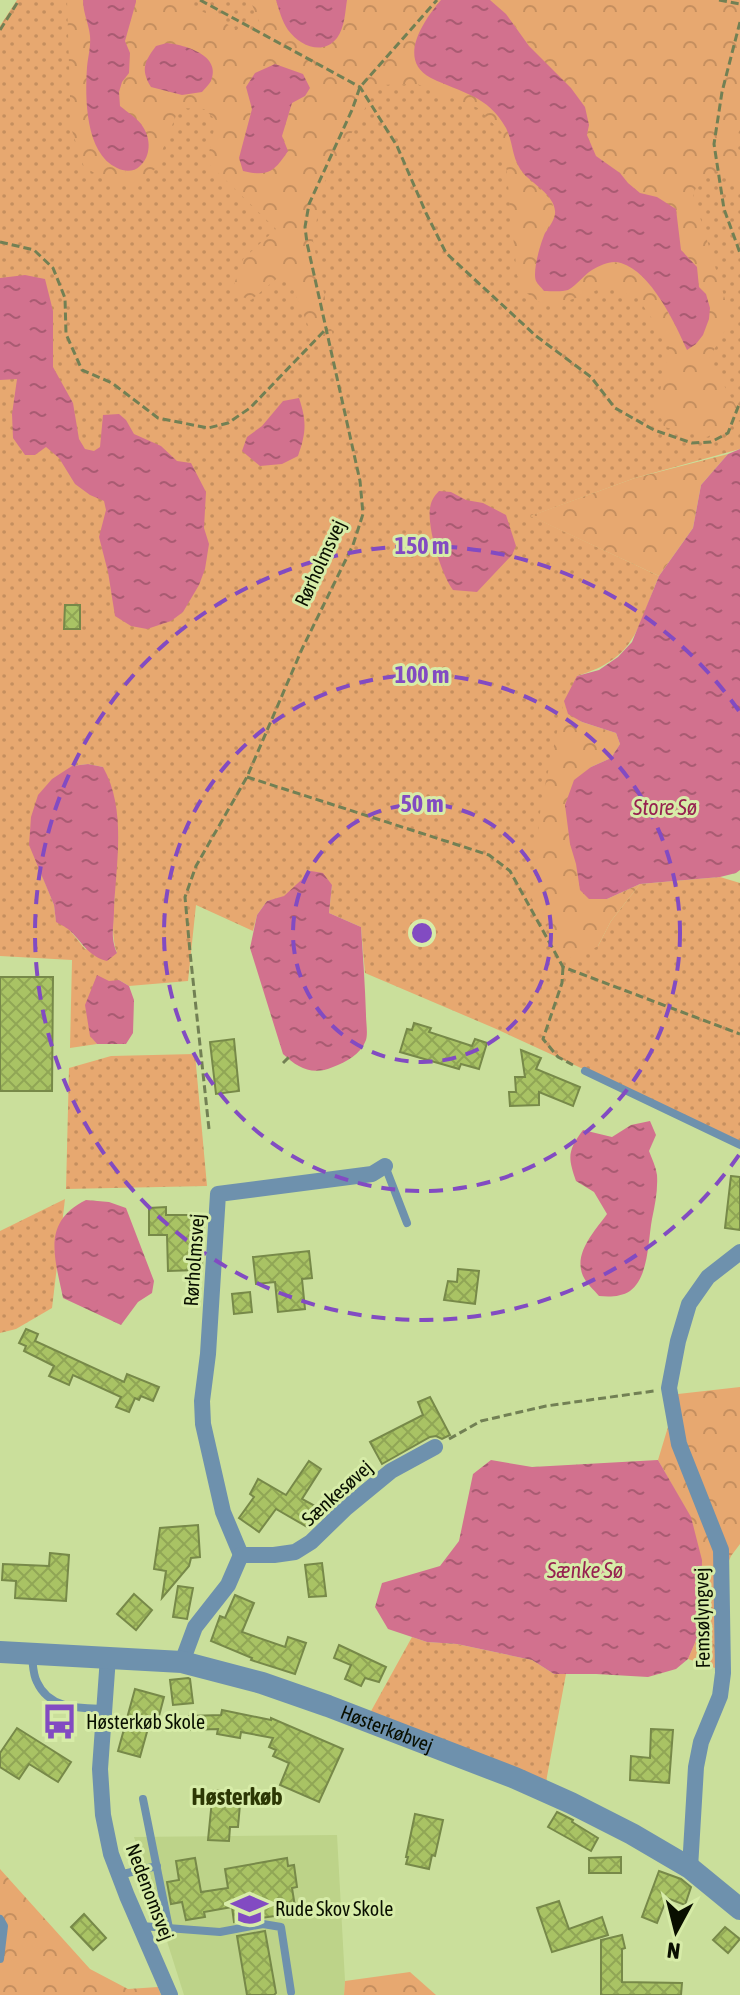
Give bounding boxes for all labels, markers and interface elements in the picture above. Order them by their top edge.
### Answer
street label: Rørholmsvej [289,516,350,610]
text: 150 m [395,532,449,559]
text: 100 m [395,661,449,688]
text: 50 m [400,790,444,817]
water label: Store Sø [632,794,697,820]
centre of rings [408,919,436,947]
street label: Rørholmsvej [179,1213,208,1307]
street label: Sænkesøvej [297,1455,377,1530]
water label: Sænke Sø [546,1557,623,1583]
street label: Femsølyngvej [689,1567,714,1669]
street label: Høsterkøbvej [337,1700,437,1756]
bus stop icon: Høsterkøb Skole [41,1703,79,1741]
place label: Høsterkøb Skole [86,1710,205,1733]
district label: Høsterkøb [191,1783,283,1810]
street label: Nedenomsvej [122,1840,179,1943]
school or university icon: Rude Skov Skole [230,1890,268,1928]
north arrow [636,1891,716,1971]
place label: Rude Skov Skole [275,1897,393,1920]
text: N [666,1937,682,1965]

